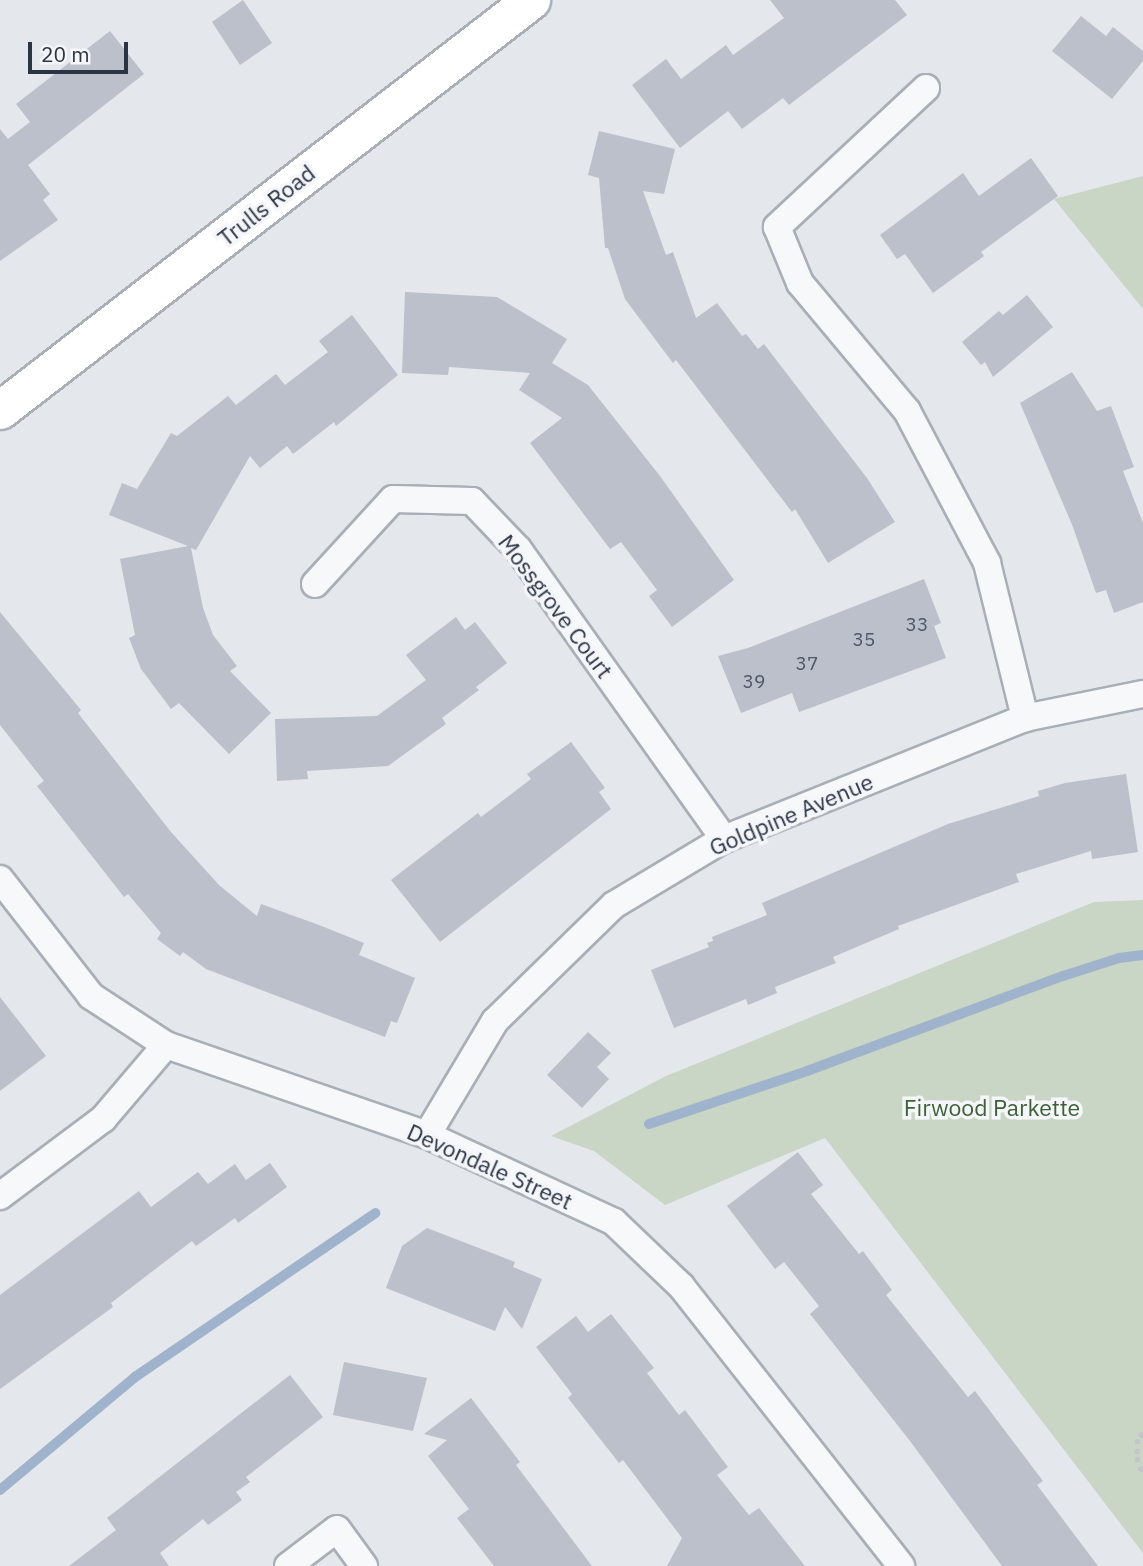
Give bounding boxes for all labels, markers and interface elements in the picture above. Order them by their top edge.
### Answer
scale bar [32,28,131,72]
text: 20 m [41,40,90,68]
street label: Trulls Road [212,159,320,251]
street label: Mossgrove Court [493,529,619,683]
house number: 33 [906,614,928,636]
house number: 35 [853,629,875,651]
house number: 37 [796,653,818,675]
house number: 39 [743,671,765,693]
street label: Goldpine Avenue [705,767,877,861]
park label: Firwood Parkette [904,1093,1080,1121]
street label: Devondale Street [403,1117,577,1215]

